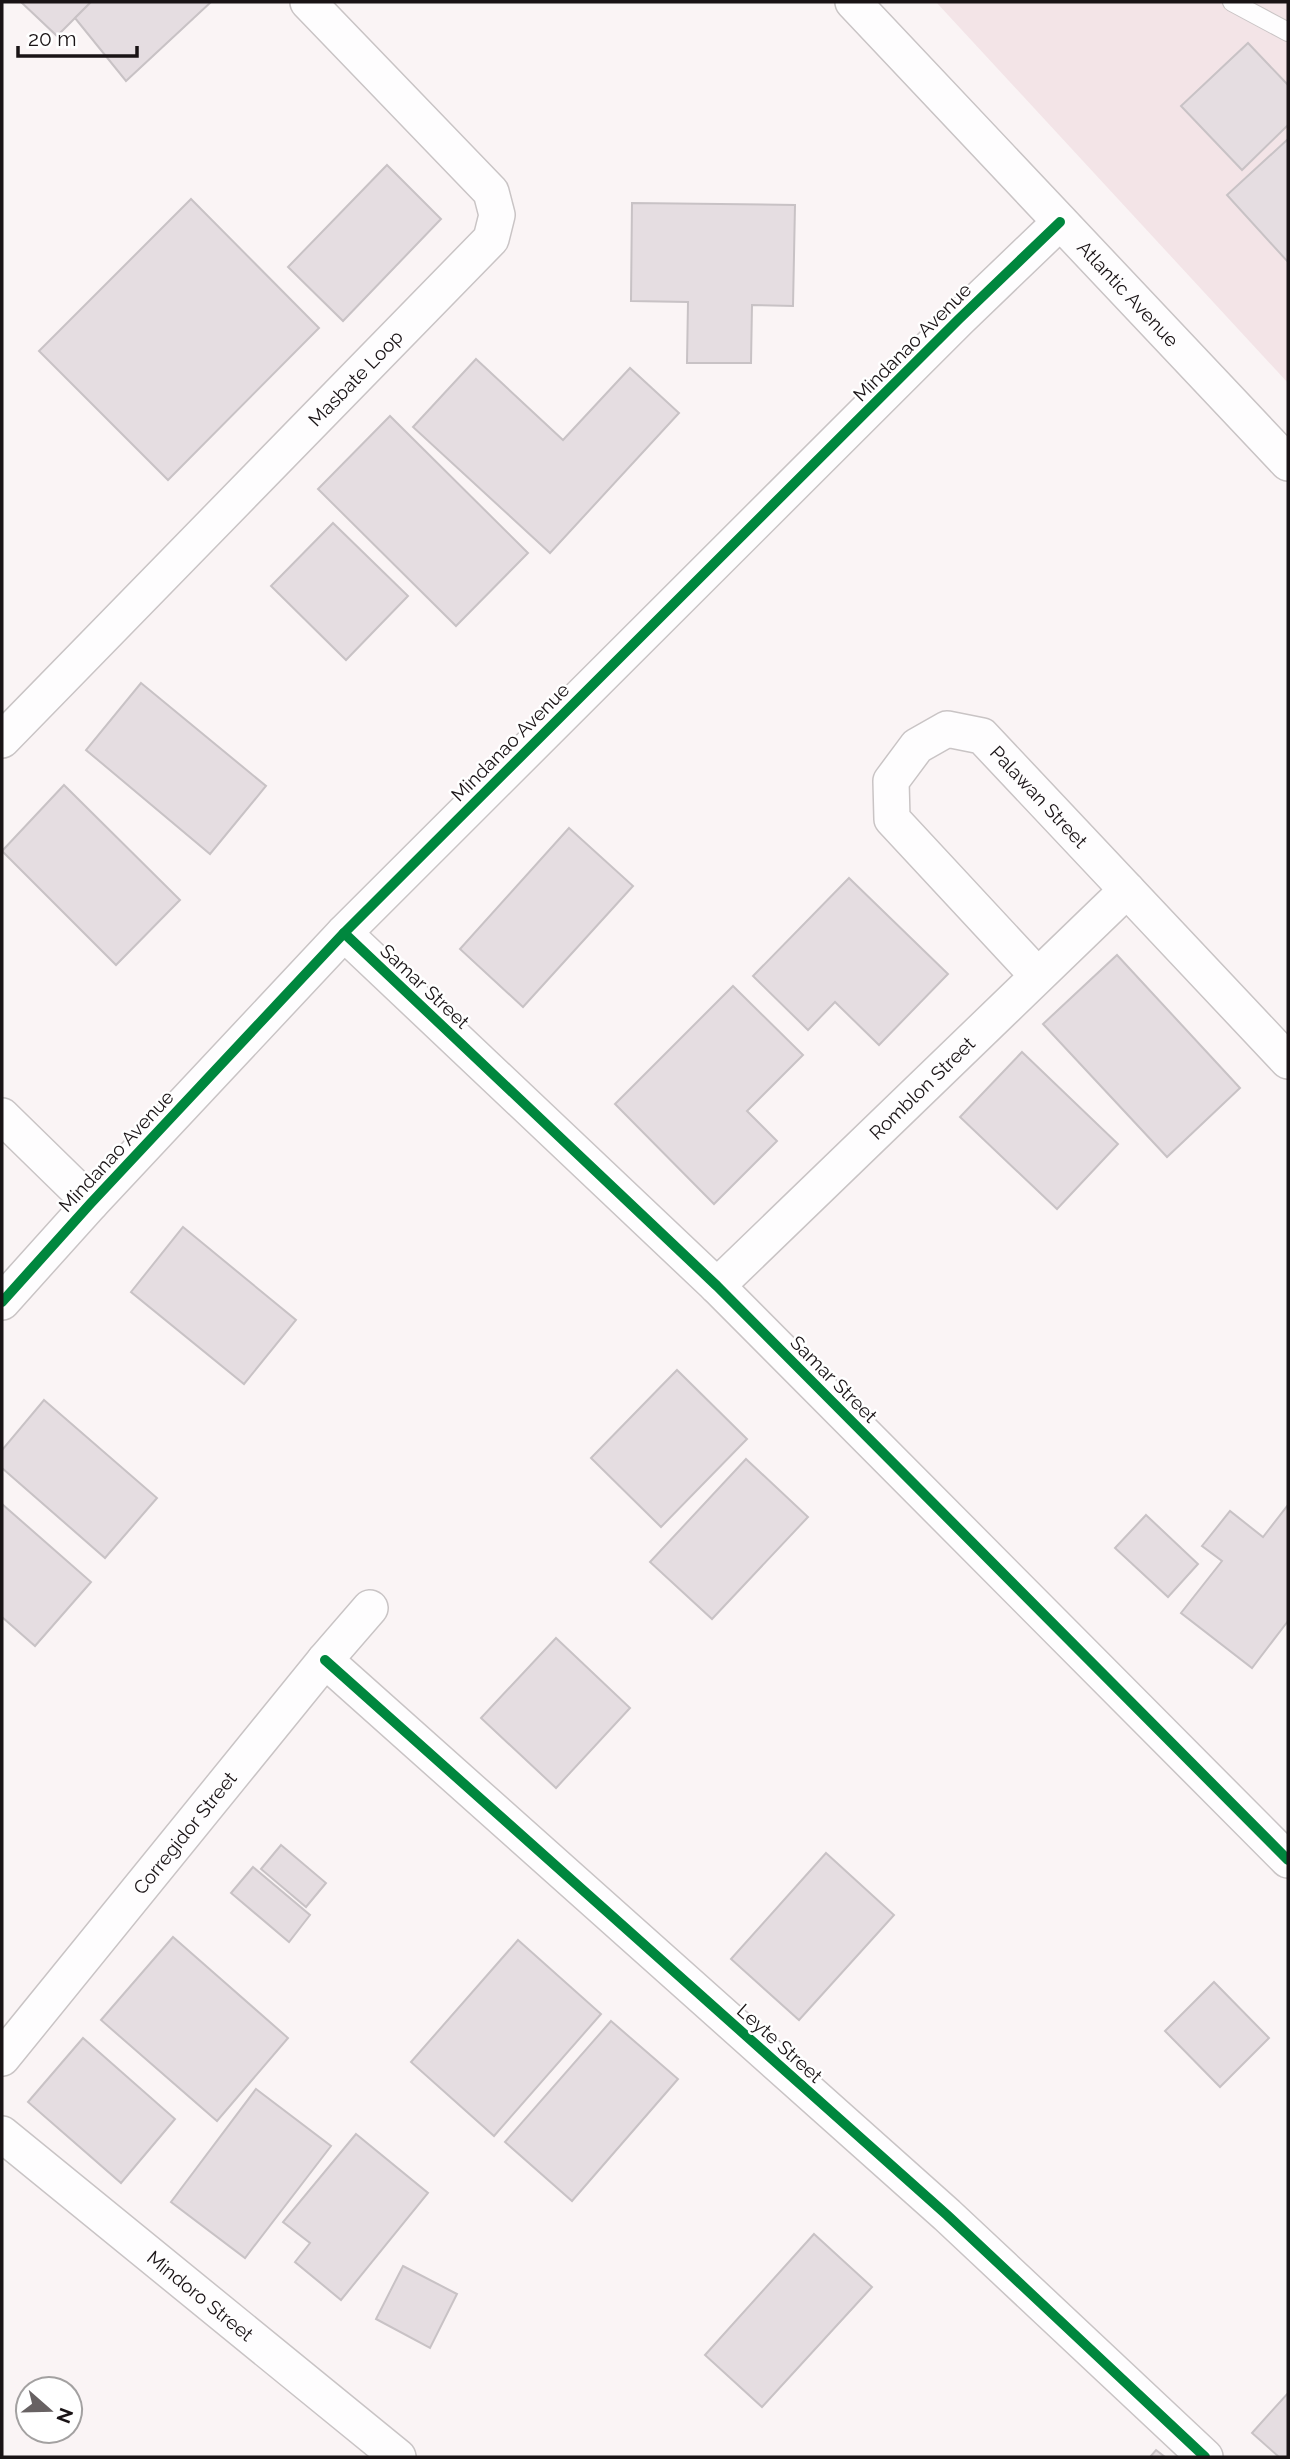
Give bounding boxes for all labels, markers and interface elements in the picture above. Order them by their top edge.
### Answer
scale bar [18,14,136,58]
text: 20 m [28,26,76,51]
street label: Atlantic Avenue [1073,236,1183,351]
street label: Mindanao Avenue [848,278,976,406]
street label: Masbate Loop [304,325,407,431]
street label: Mindanao Avenue [446,678,574,806]
street label: Palawan Street [986,741,1093,852]
street label: Samar Street [376,939,474,1033]
street label: Romblon Street [865,1032,980,1144]
street label: Mindanao Avenue [54,1086,178,1216]
street label: Samar Street [786,1331,882,1427]
street label: Corregidor Street [128,1767,241,1899]
street label: Leyte Street [733,1999,828,2087]
street label: Mindoro Street [143,2246,258,2346]
north arrow [14,2375,84,2445]
text: N [52,2405,78,2426]

